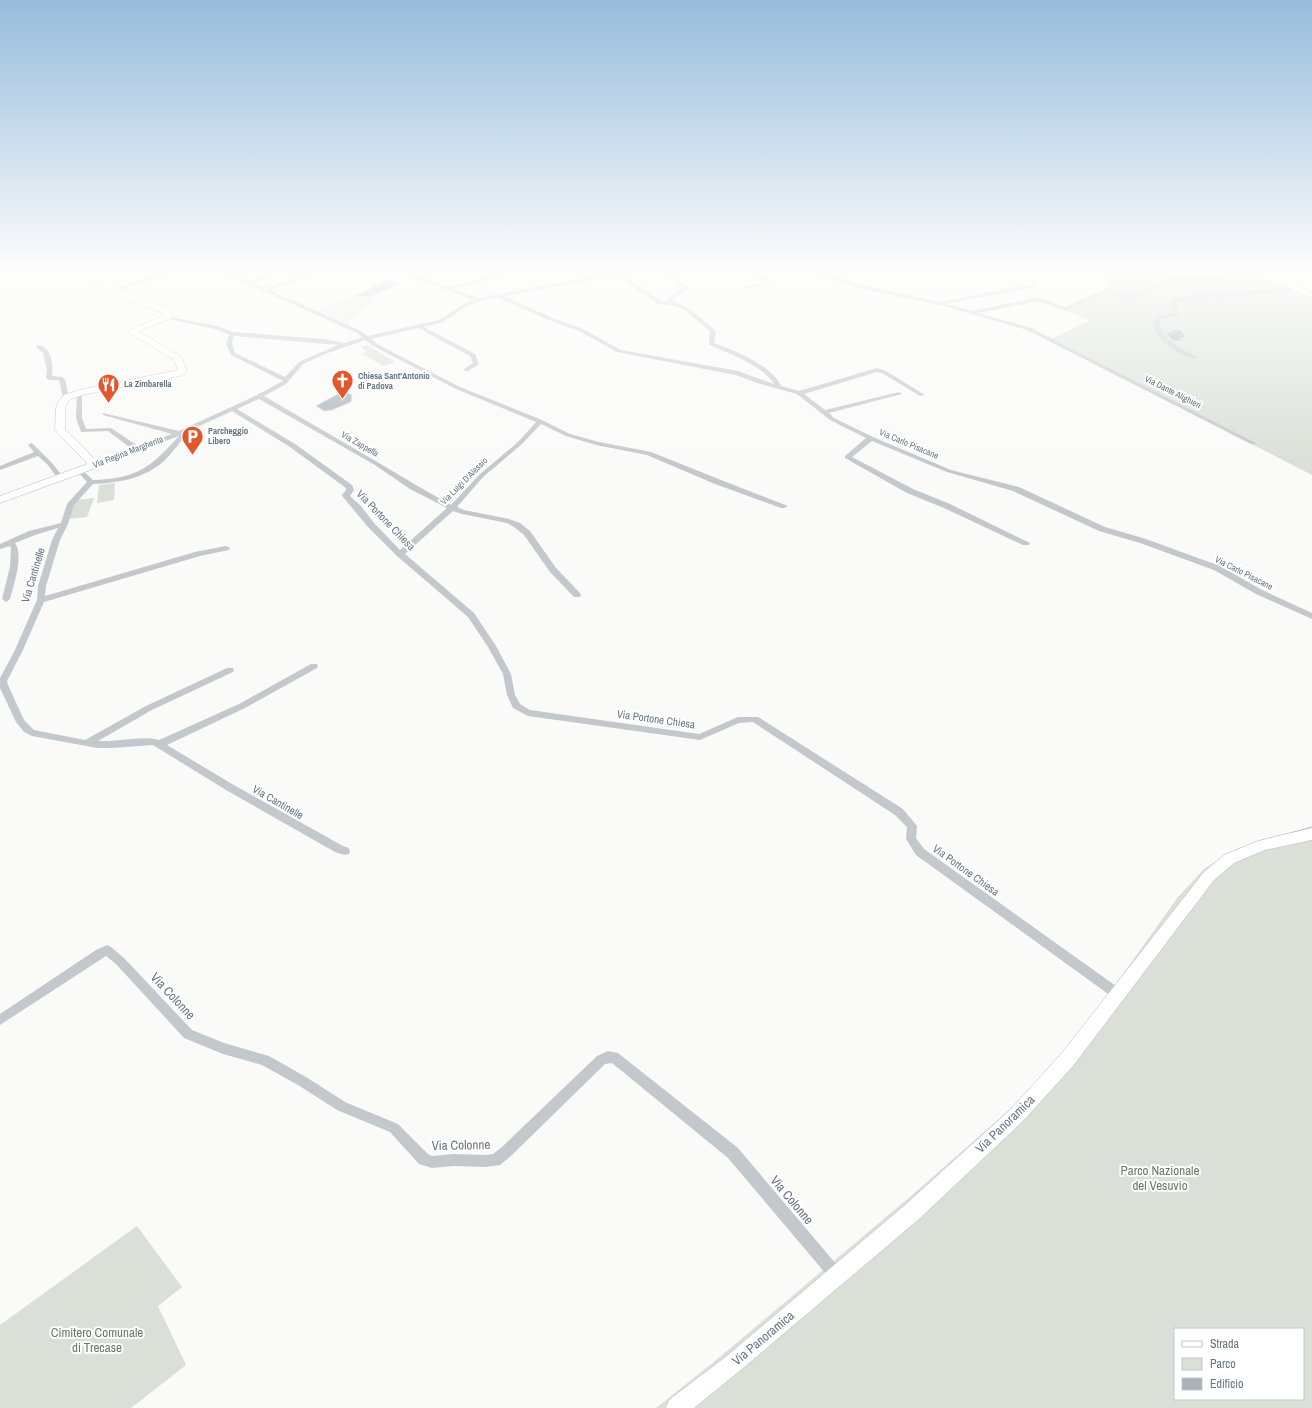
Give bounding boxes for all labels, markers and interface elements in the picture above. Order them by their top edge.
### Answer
church icon: Chiesa Sant'Antonio di Padova [330,368,356,401]
place label: Chiesa Sant'Antonio di Padova [358,370,430,392]
restaurant icon: La Zimbarella [96,371,122,404]
street label: Via Dante Alighieri [1143,373,1203,411]
place label: La Zimbarella [124,378,172,390]
parking icon: Parcheggio Libero [179,423,205,456]
place label: Parcheggio Libero [208,425,249,447]
street label: Via Carlo Pisacane [877,426,941,462]
street label: Via Zappella [339,428,381,460]
street label: Via Regina Margherita [91,433,165,471]
street label: Via Luigi D'Alessio [438,455,490,507]
street label: Via Portone Chiesa [354,487,418,553]
street label: Via Cantinelle [18,546,48,604]
street label: Via Carlo Pisacane [1213,553,1275,593]
street label: Via Portone Chiesa [616,707,696,731]
street label: Via Cantinelle [250,782,306,822]
street label: Via Portone Chiesa [930,841,1002,899]
street label: Via Colonne [147,969,199,1023]
street label: Via Panoramica [972,1091,1038,1157]
street label: Via Colonne [432,1136,490,1154]
park label: Parco Nazionale del Vesuvio [1121,1162,1199,1194]
street label: Via Colonne [767,1172,817,1228]
street label: Via Panoramica [728,1307,798,1369]
park label: Cimitero Comunale di Trecase [51,1324,143,1356]
legend [1174,1328,1304,1400]
text: Strada [1210,1336,1240,1352]
text: Parco [1210,1356,1236,1372]
text: Edificio [1210,1376,1243,1392]

